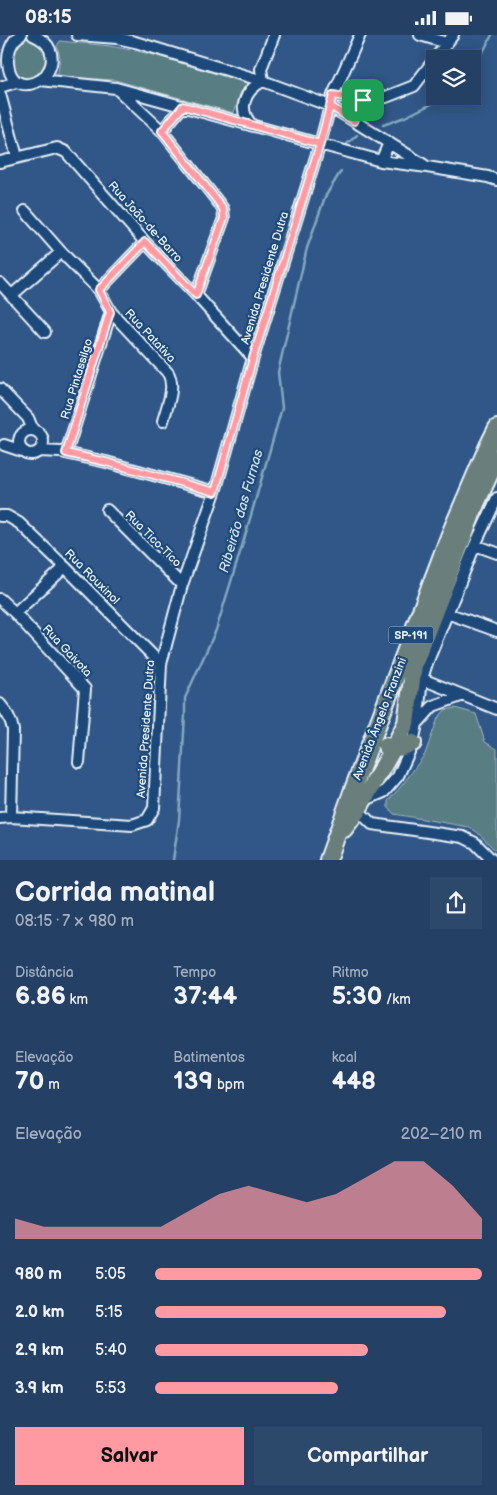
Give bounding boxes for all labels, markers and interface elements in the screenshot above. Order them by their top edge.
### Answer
text: 08:15 [25,6,72,29]
map controls [426,50,481,105]
button: layers [426,50,481,105]
pin [342,79,384,121]
icon: arrive [349,86,377,114]
street label: Rua João-de-Barro [105,178,186,266]
street label: Avenida Presidente Dutra [238,210,292,346]
street label: Rua Patativa [121,306,179,366]
street label: Rua Pintassilgo [58,337,96,421]
water label: Ribeirão das Furnas [215,447,267,575]
street label: Rua Tico-Tico [122,508,185,571]
street label: Rua Rouxinol [61,546,123,608]
street label: Rua Gaivota [39,622,95,680]
road number: SP-191 [388,627,434,643]
street label: Avenida Ângelo Franzini [348,655,410,782]
street label: Avenida Presidente Dutra [134,659,158,798]
text: Corrida matinal [15,876,215,909]
button: share [430,877,482,929]
text: 08:15 · 7 × 980 m [15,912,134,931]
text: Distância [15,964,74,981]
text: Tempo [173,964,216,981]
text: Ritmo [332,964,369,981]
text: 6.86 [15,981,66,1012]
text: 37:44 [173,981,237,1012]
text: 5:30 [332,981,382,1012]
text: km [66,991,88,1008]
text: /km [382,991,411,1008]
text: Elevação [15,1049,73,1066]
text: Batimentos [173,1049,245,1066]
text: kcal [332,1049,357,1066]
text: 70 [15,1066,44,1097]
text: 139 [173,1066,213,1097]
text: 448 [332,1066,376,1097]
text: m [44,1076,60,1093]
text: bpm [213,1076,244,1093]
text: Elevação [15,1125,82,1144]
text: 202–210 m [401,1125,482,1144]
text: 980 m [15,1265,62,1284]
text: 5:05 [95,1265,126,1284]
text: 2.0 km [15,1303,64,1322]
text: 5:15 [95,1303,123,1322]
text: 2.9 km [15,1341,64,1360]
text: 5:40 [95,1341,127,1360]
text: 3.9 km [15,1379,64,1398]
text: 5:53 [95,1379,126,1398]
button: Salvar [15,1427,244,1485]
button: Compartilhar [254,1427,482,1485]

